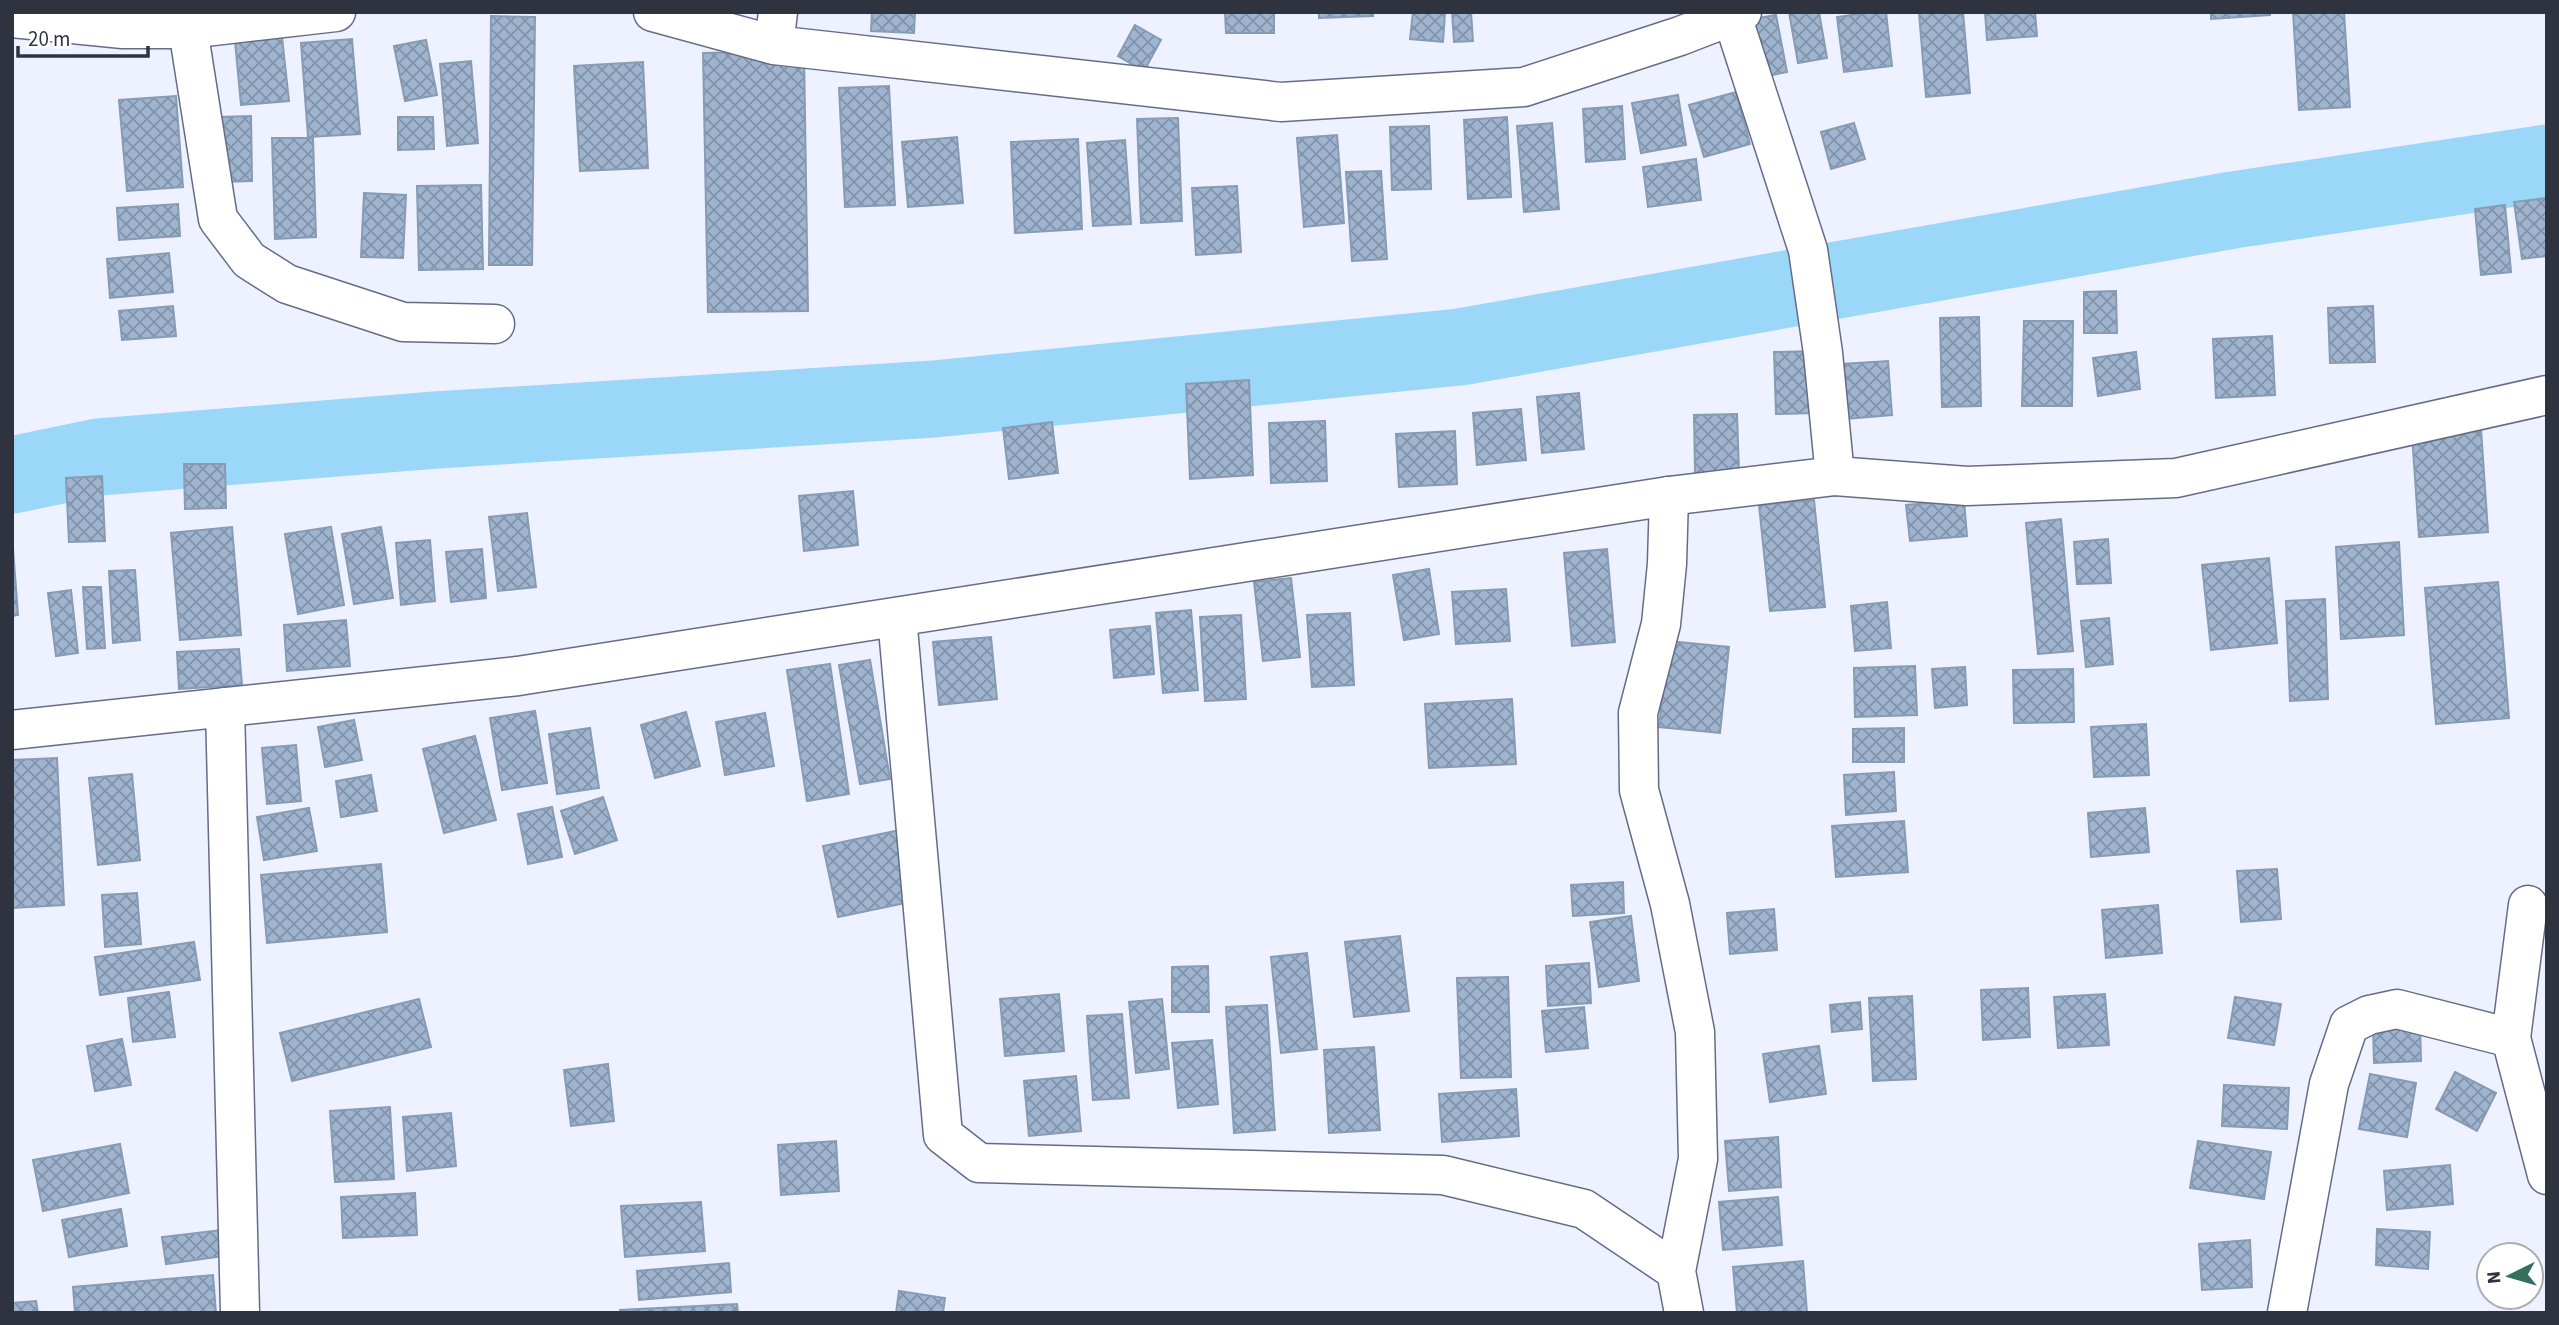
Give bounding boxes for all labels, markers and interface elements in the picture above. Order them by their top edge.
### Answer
scale bar [18,14,147,58]
text: 20 m [28,24,70,54]
north arrow [2475,1241,2545,1311]
text: N [2481,1270,2509,1285]

